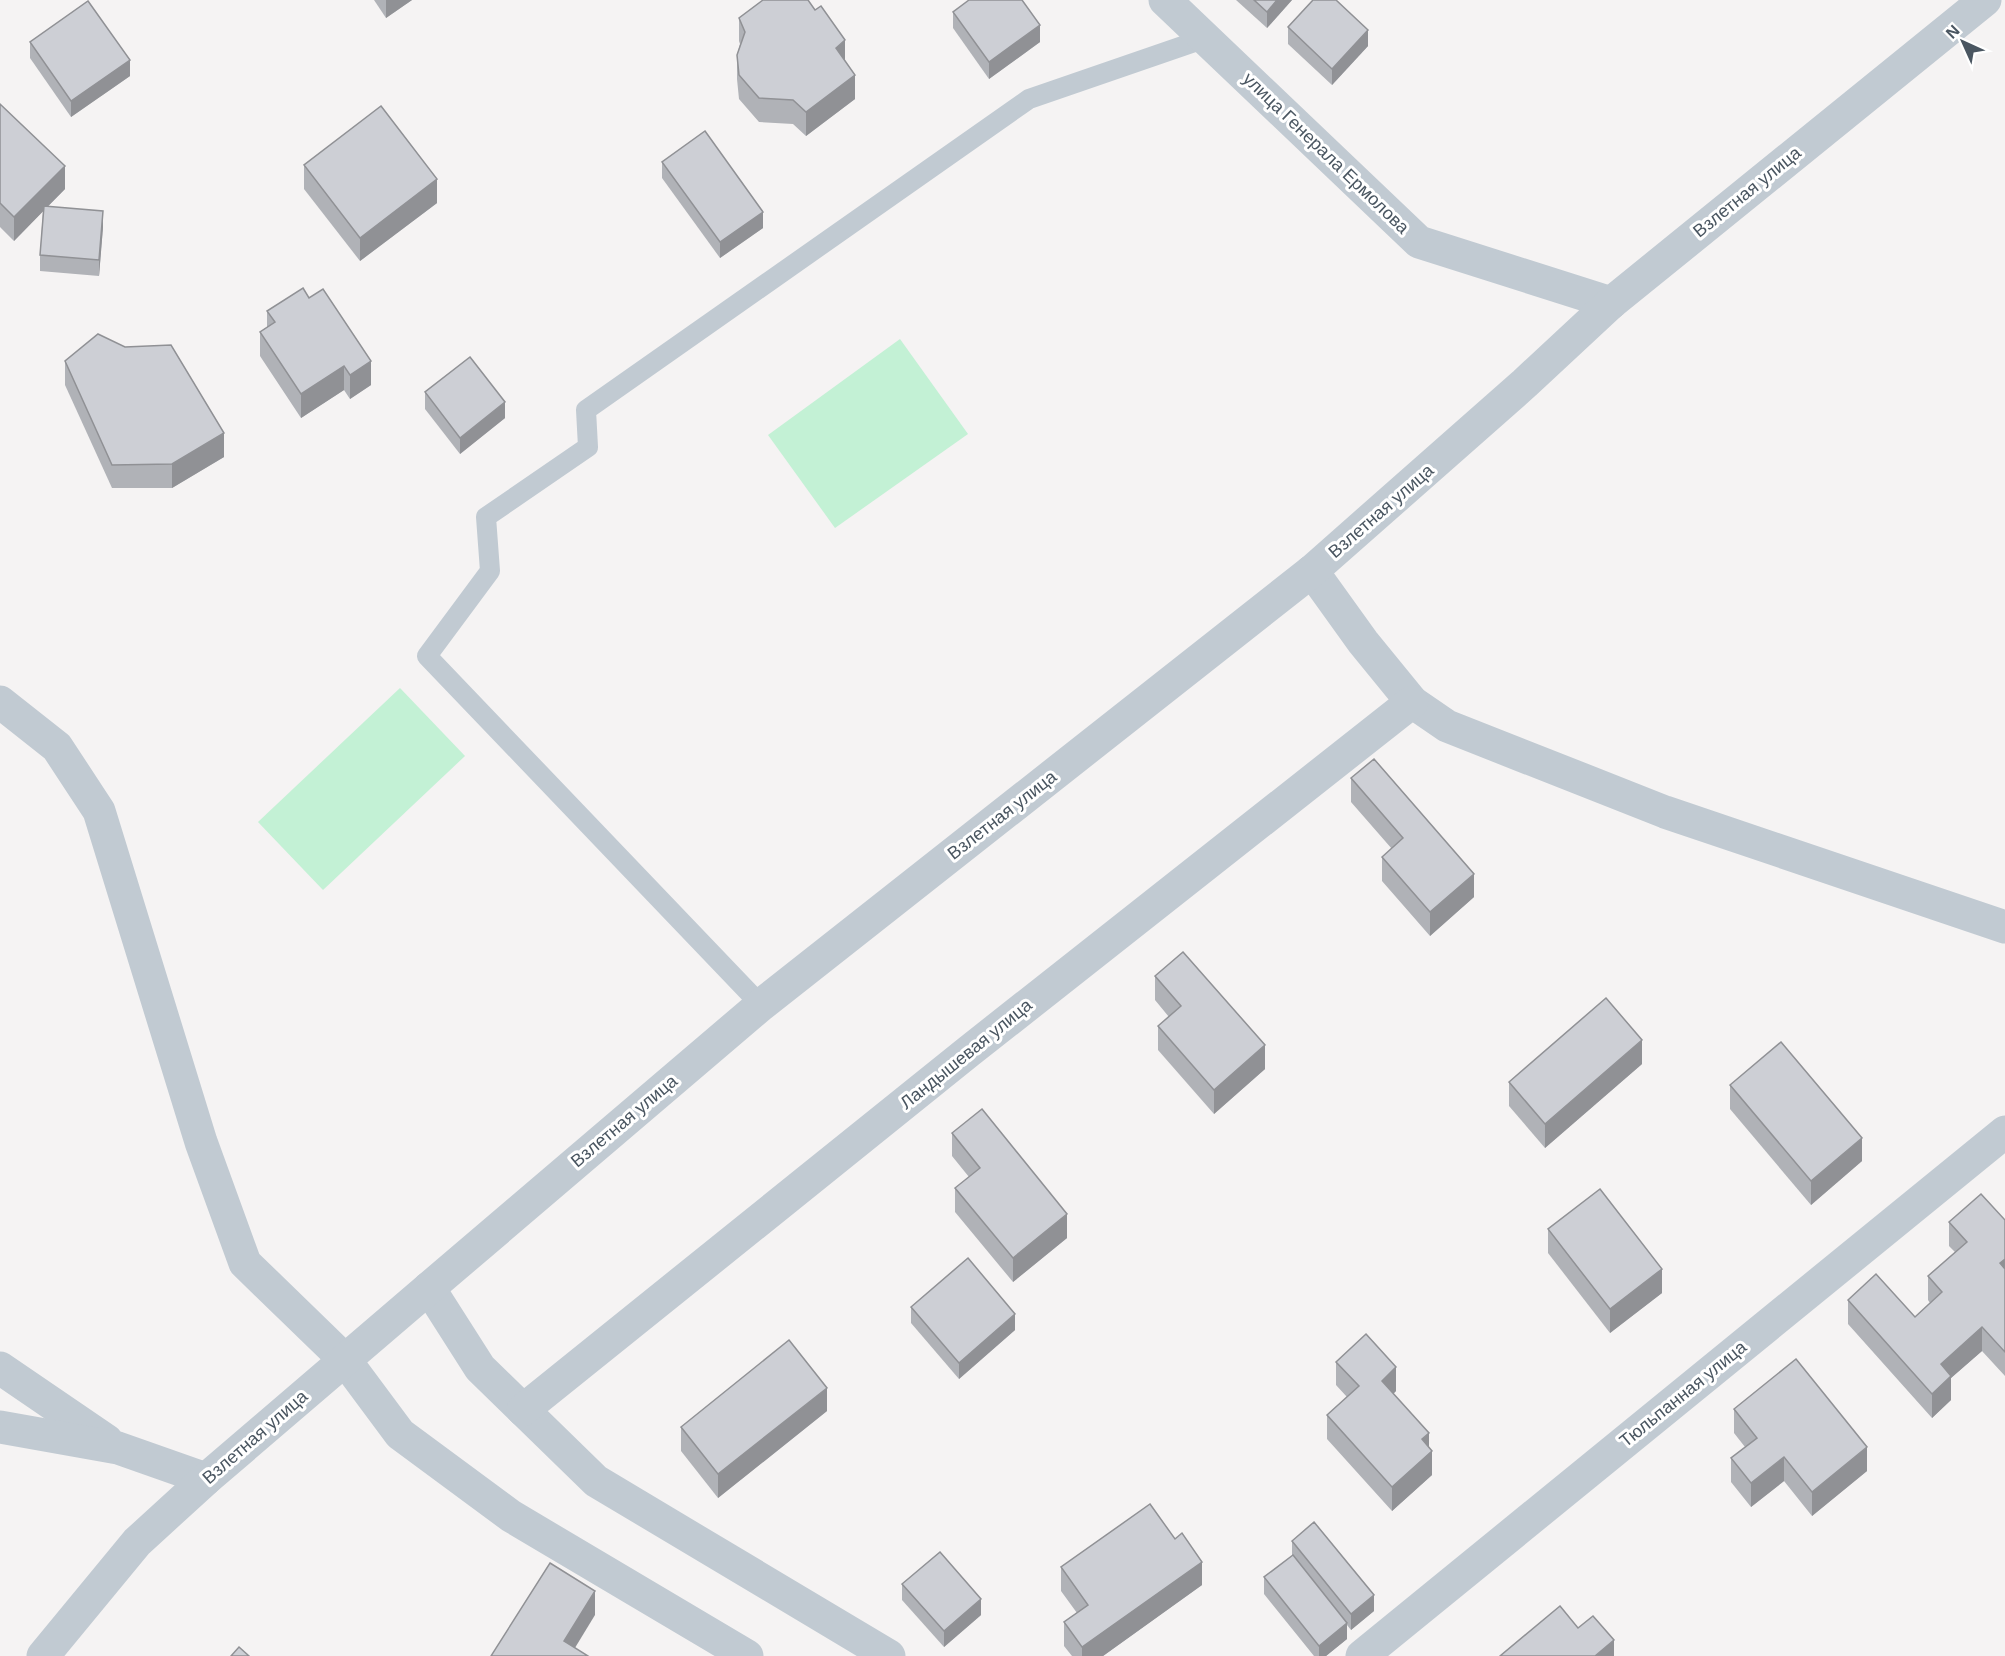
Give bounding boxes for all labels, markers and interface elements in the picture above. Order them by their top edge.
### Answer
north arrow [1933,12,1993,72]
text: N [1943,22,1963,42]
street label: улица Генерала Ермолова [1239,68,1414,238]
street label: Взлетная улица [1689,142,1806,241]
street label: Взлетная улица [1324,459,1438,562]
street label: Взлетная улица [944,766,1061,864]
street label: Ландышевая улица [896,994,1036,1113]
street label: Взлетная улица [567,1070,682,1171]
street label: Тюльпанная улица [1616,1336,1751,1451]
street label: Взлетная улица [198,1385,312,1488]

